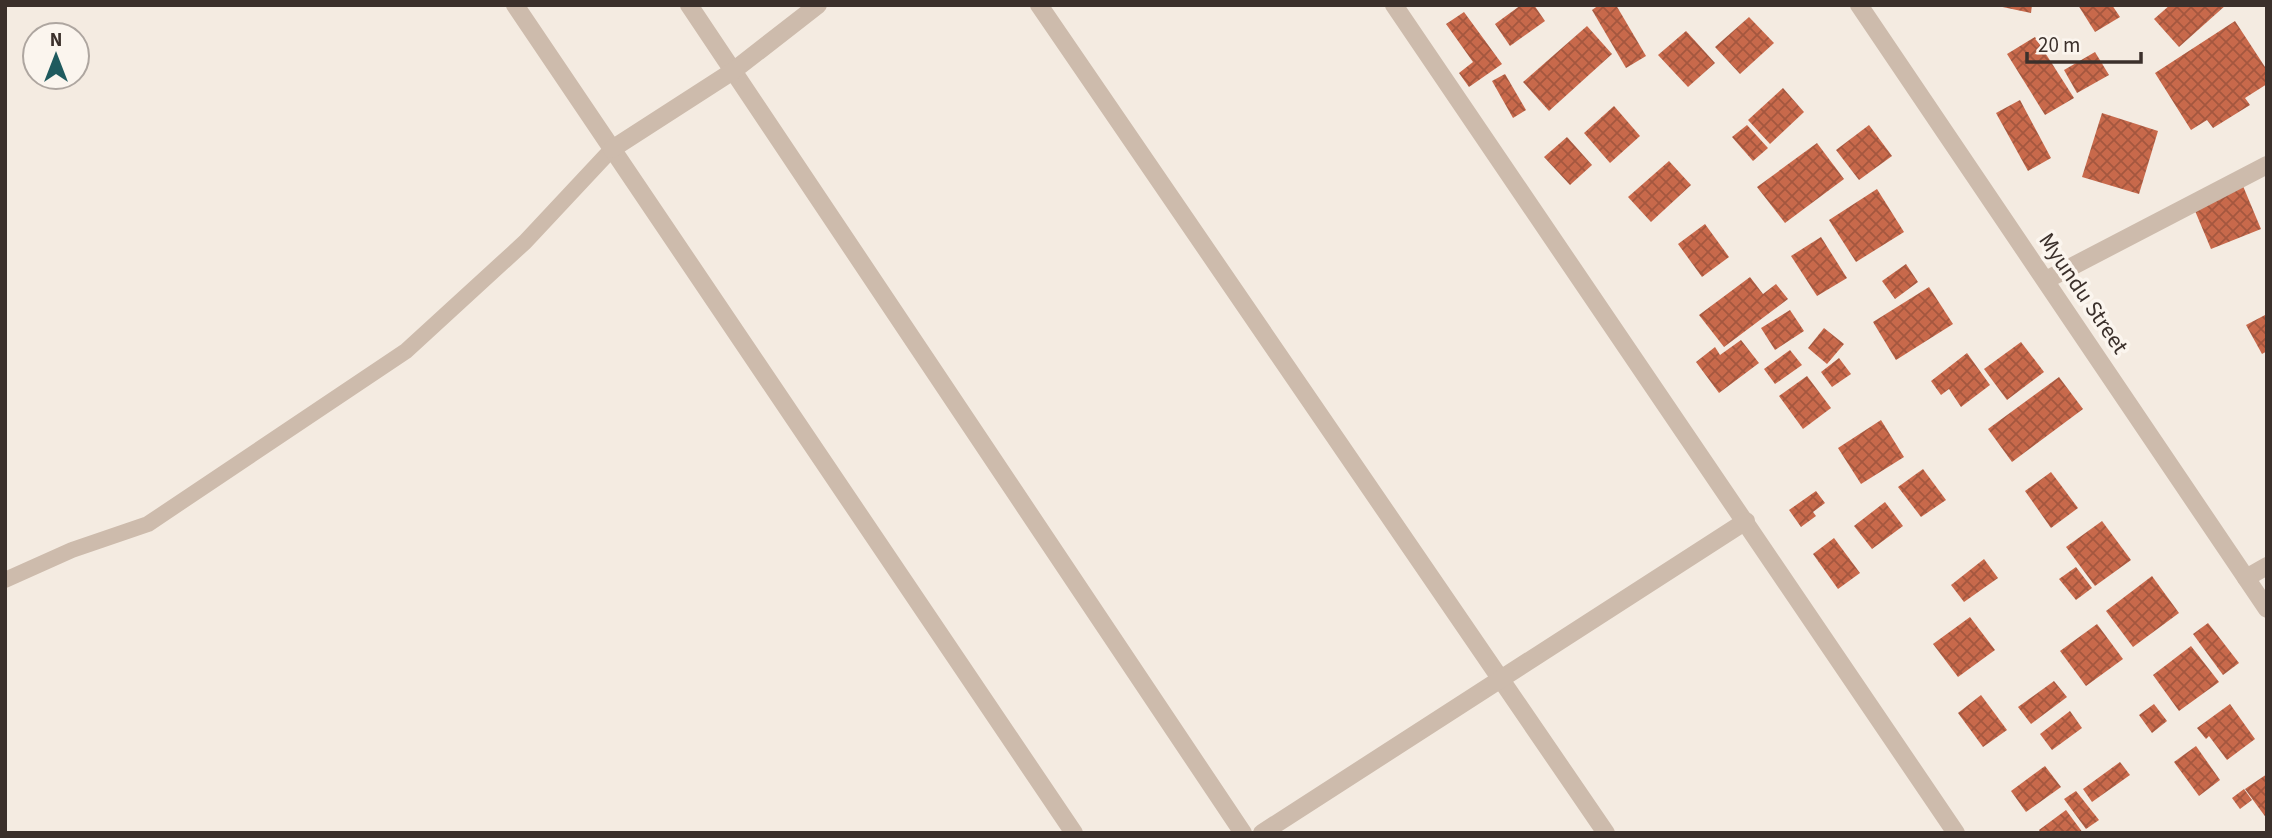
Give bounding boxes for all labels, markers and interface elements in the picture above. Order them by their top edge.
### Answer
north arrow [21,21,91,91]
scale bar [2027,21,2141,65]
text: N [50,27,62,54]
text: 20 m [2038,30,2080,60]
street label: Myundu Street [2031,226,2137,361]

